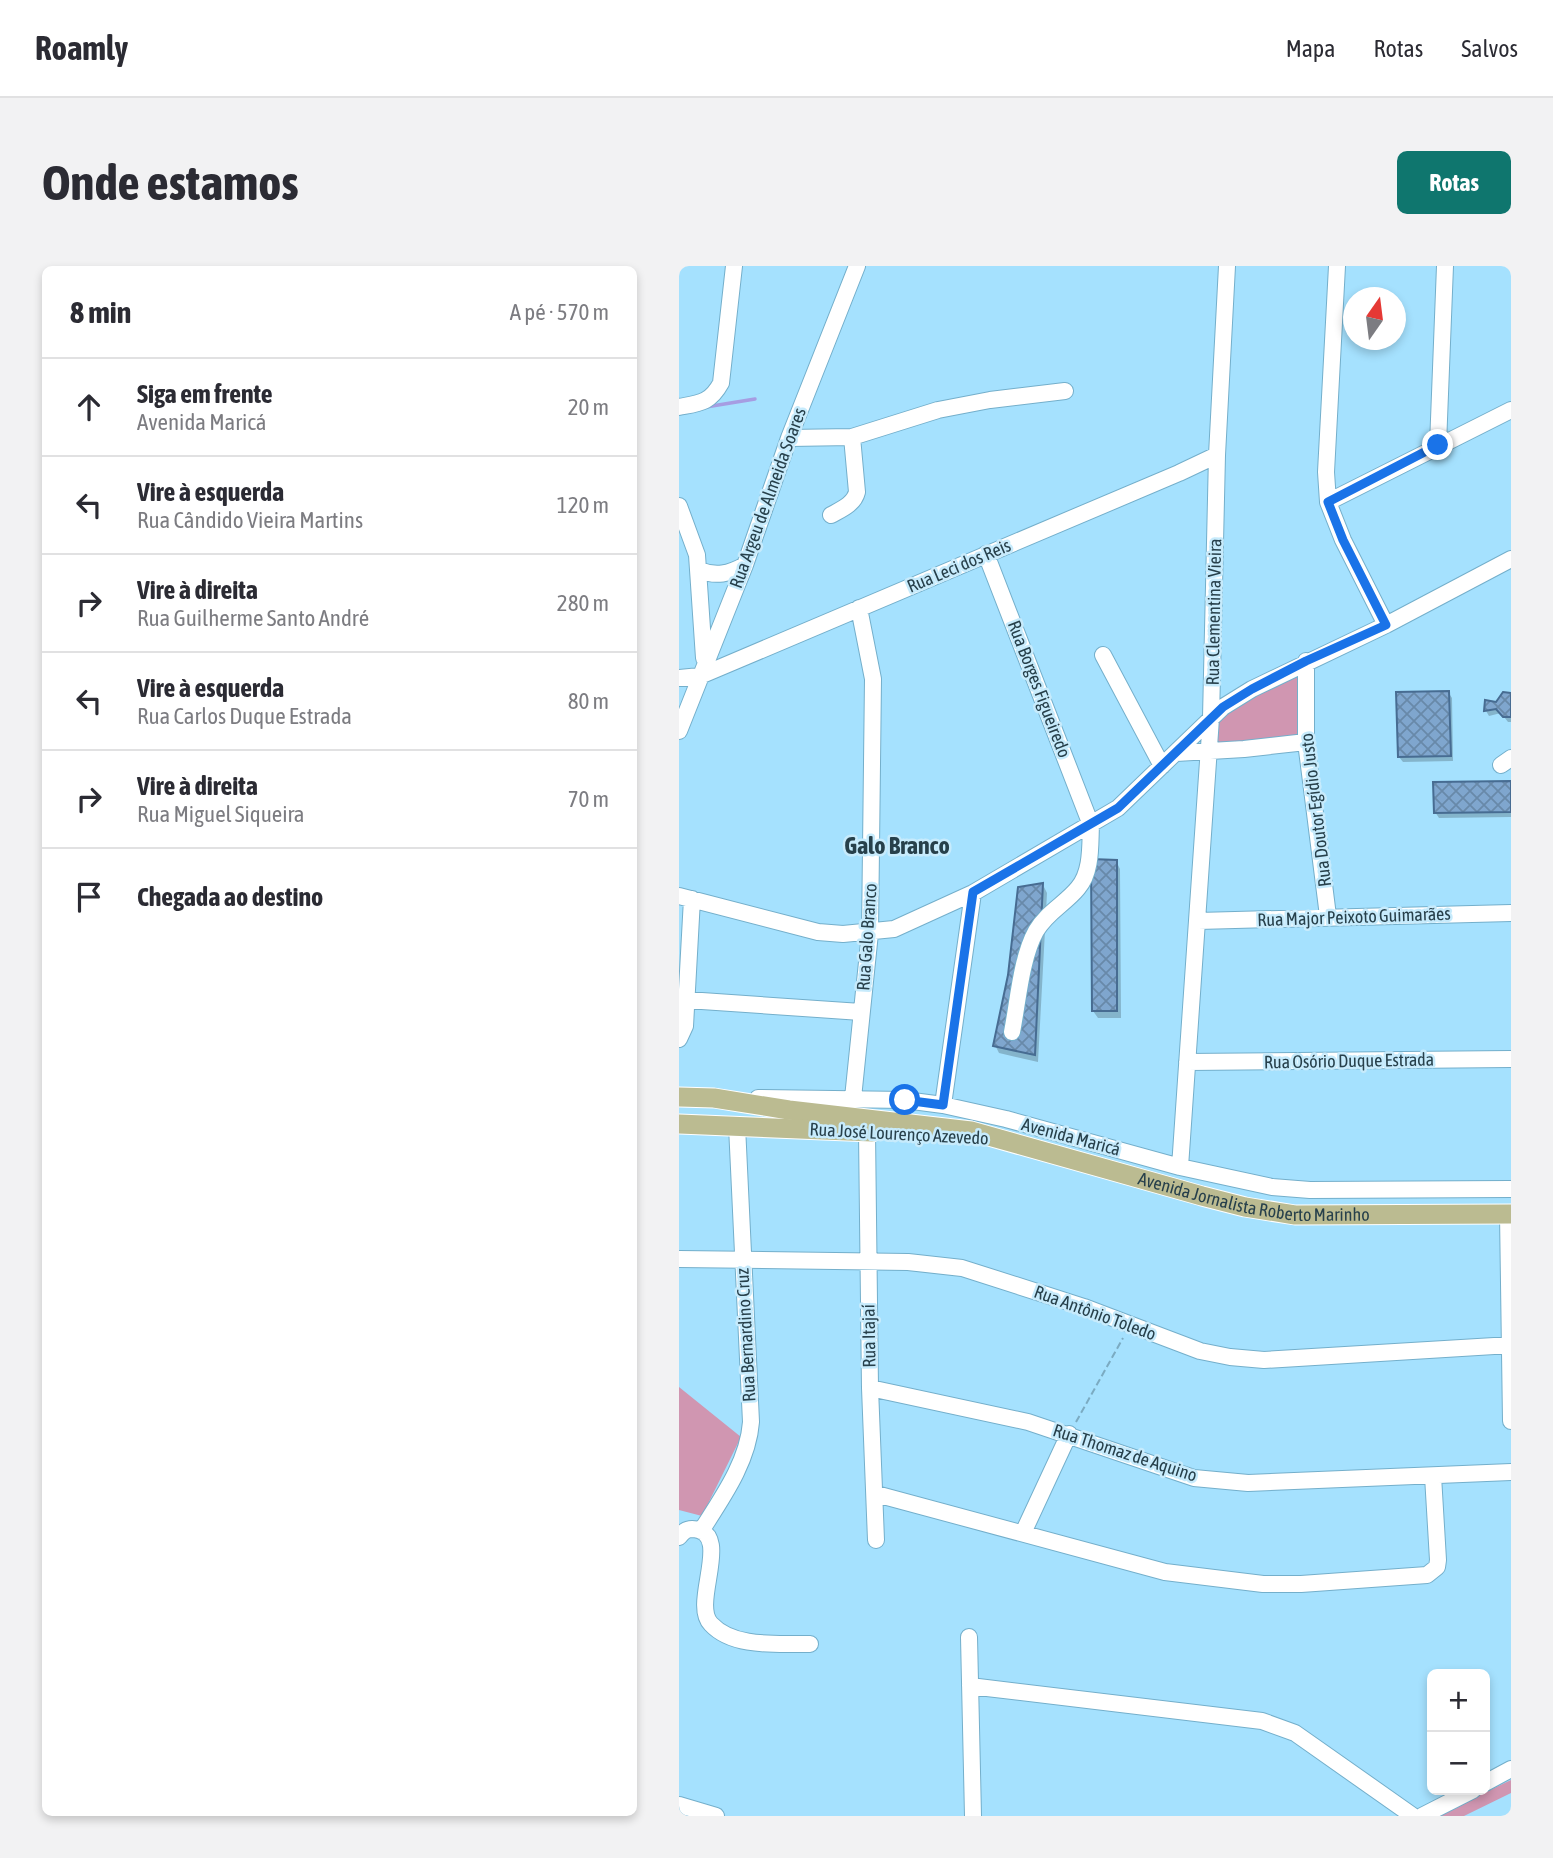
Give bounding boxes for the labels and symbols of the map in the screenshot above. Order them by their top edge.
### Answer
north arrow [1343,287,1406,350]
street label: Rua Argeu de Almeida Soares [725,405,810,591]
route end [1422,429,1453,460]
street label: Rua Leci dos Reis [904,534,1014,597]
street label: Rua Clementina Vieira [1202,538,1225,686]
street label: Rua Borges Figueiredo [1004,617,1075,760]
street label: Rua Doutor Egídio Justo [1296,732,1335,888]
district label: Galo Branco [844,832,950,859]
street label: Rua Galo Branco [852,883,881,991]
street label: Rua Major Peixoto Guimarães [1257,903,1451,930]
street label: Rua Osório Duque Estrada [1264,1049,1434,1072]
route start [889,1084,920,1115]
street label: Avenida Maricá [1019,1113,1123,1160]
street label: Rua José Lourenço Azevedo [809,1118,989,1149]
street label: Avenida Jornalista Roberto Marinho [1136,1168,1370,1225]
street label: Rua Bernardino Cruz [731,1267,759,1402]
street label: Rua Antônio Toledo [1031,1281,1159,1344]
street label: Rua Itajaí [857,1304,880,1368]
street label: Rua Thomaz de Aquino [1051,1419,1200,1486]

